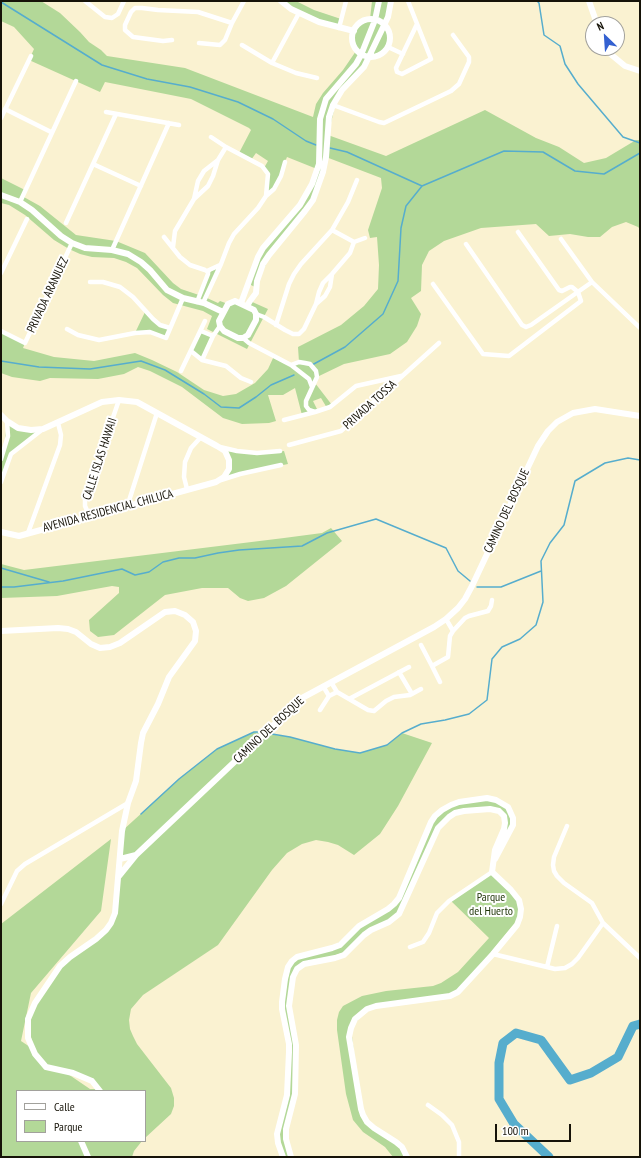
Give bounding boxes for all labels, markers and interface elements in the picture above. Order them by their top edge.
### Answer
north arrow [585,16,625,56]
text: N [595,18,606,34]
street label: PRIVADA ARANJUEZ [24,255,72,335]
street label: PRIVADA TOSSA [340,377,400,433]
street label: CALLE ISLAS HAWAII [80,416,120,502]
street label: CAMINO DEL BOSQUE [481,467,533,555]
street label: AVENIDA RESIDENCIAL CHILUCA [41,487,175,535]
street label: CAMINO DEL BOSQUE [231,694,307,766]
park label: Parque del Huerto [469,891,513,919]
legend [16,1090,146,1142]
text: Calle [54,1099,75,1114]
scale bar [497,1116,573,1142]
text: Parque [54,1119,83,1134]
text: 100 m [502,1123,529,1138]

